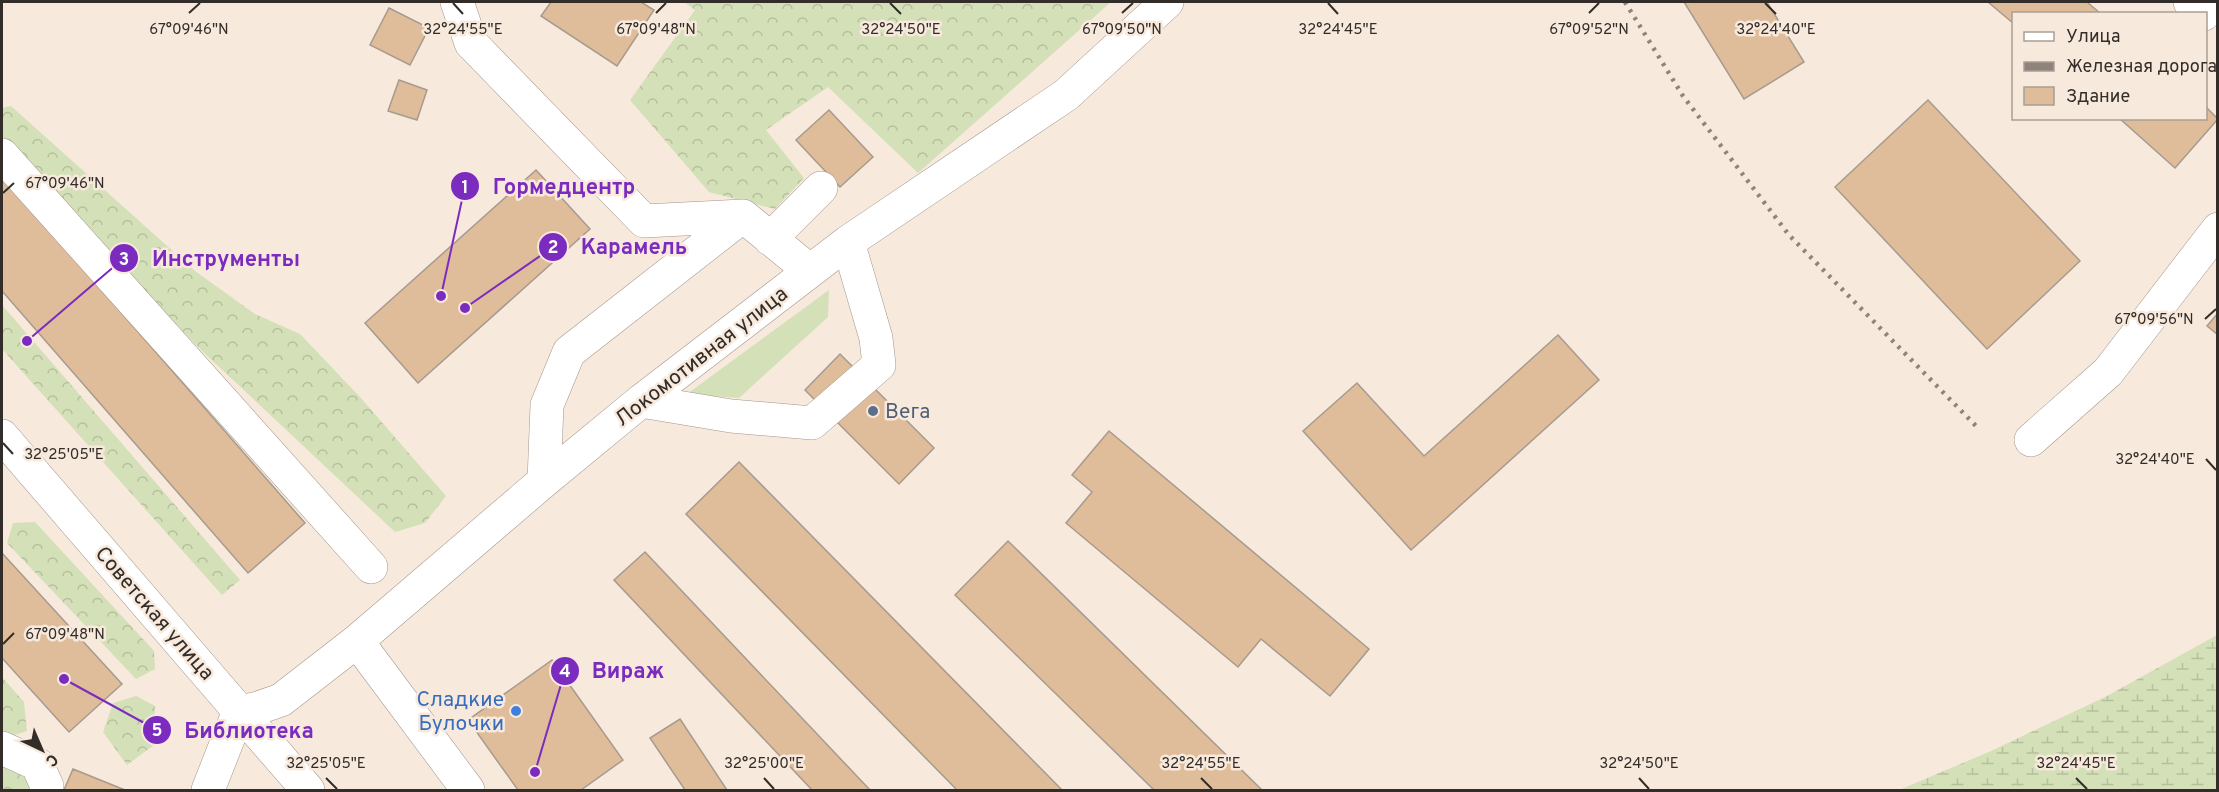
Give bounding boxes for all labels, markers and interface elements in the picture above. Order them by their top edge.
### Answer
legend [2012,12,2207,120]
text: 67°09'46"N [149,21,229,40]
text: 32°24'55"E [423,21,503,40]
text: 67°09'48"N [616,21,696,40]
text: 32°24'50"E [861,21,941,40]
text: 67°09'50"N [1082,21,1162,40]
text: 32°24'45"E [1298,21,1378,40]
text: 67°09'52"N [1549,21,1629,40]
text: 32°24'40"E [1736,21,1816,40]
text: Улица [2066,26,2120,49]
text: Железная дорога [2066,56,2217,79]
text: Здание [2066,86,2130,109]
callout: Гормедцентр [450,166,647,206]
text: 67°09'46"N [25,175,105,194]
text: Гормедцентр [493,175,635,202]
text: 1 [461,177,469,200]
callout: Карамель [538,227,699,267]
text: Карамель [581,235,687,262]
text: 2 [547,237,559,260]
callout: Инструменты [109,238,312,278]
text: Инструменты [152,247,300,274]
text: 3 [119,249,129,272]
street label: Локомотивная улица [610,281,794,433]
text: 67°09'56"N [2114,311,2194,330]
place label: Вега [885,399,930,426]
marker: Вега [866,404,880,418]
text: 32°25'05"E [24,446,104,465]
text: 32°24'40"E [2115,451,2195,470]
street label: Советская улица [88,541,220,687]
text: 67°09'48"N [25,626,105,645]
callout: Вираж [550,651,676,691]
text: Вираж [592,659,665,686]
text: 4 [559,661,571,684]
place label: Сладкие Булочки [416,687,504,738]
marker: Сладкие Булочки [509,704,523,718]
callout: Библиотека [142,710,325,750]
text: Библиотека [184,719,314,746]
north arrow [12,720,72,780]
text: 5 [152,720,163,743]
text: С [40,749,62,770]
text: 32°25'05"E [286,755,366,774]
text: 32°25'00"E [724,755,804,774]
text: 32°24'55"E [1161,755,1241,774]
text: 32°24'50"E [1599,755,1679,774]
text: 32°24'45"E [2036,755,2116,774]

